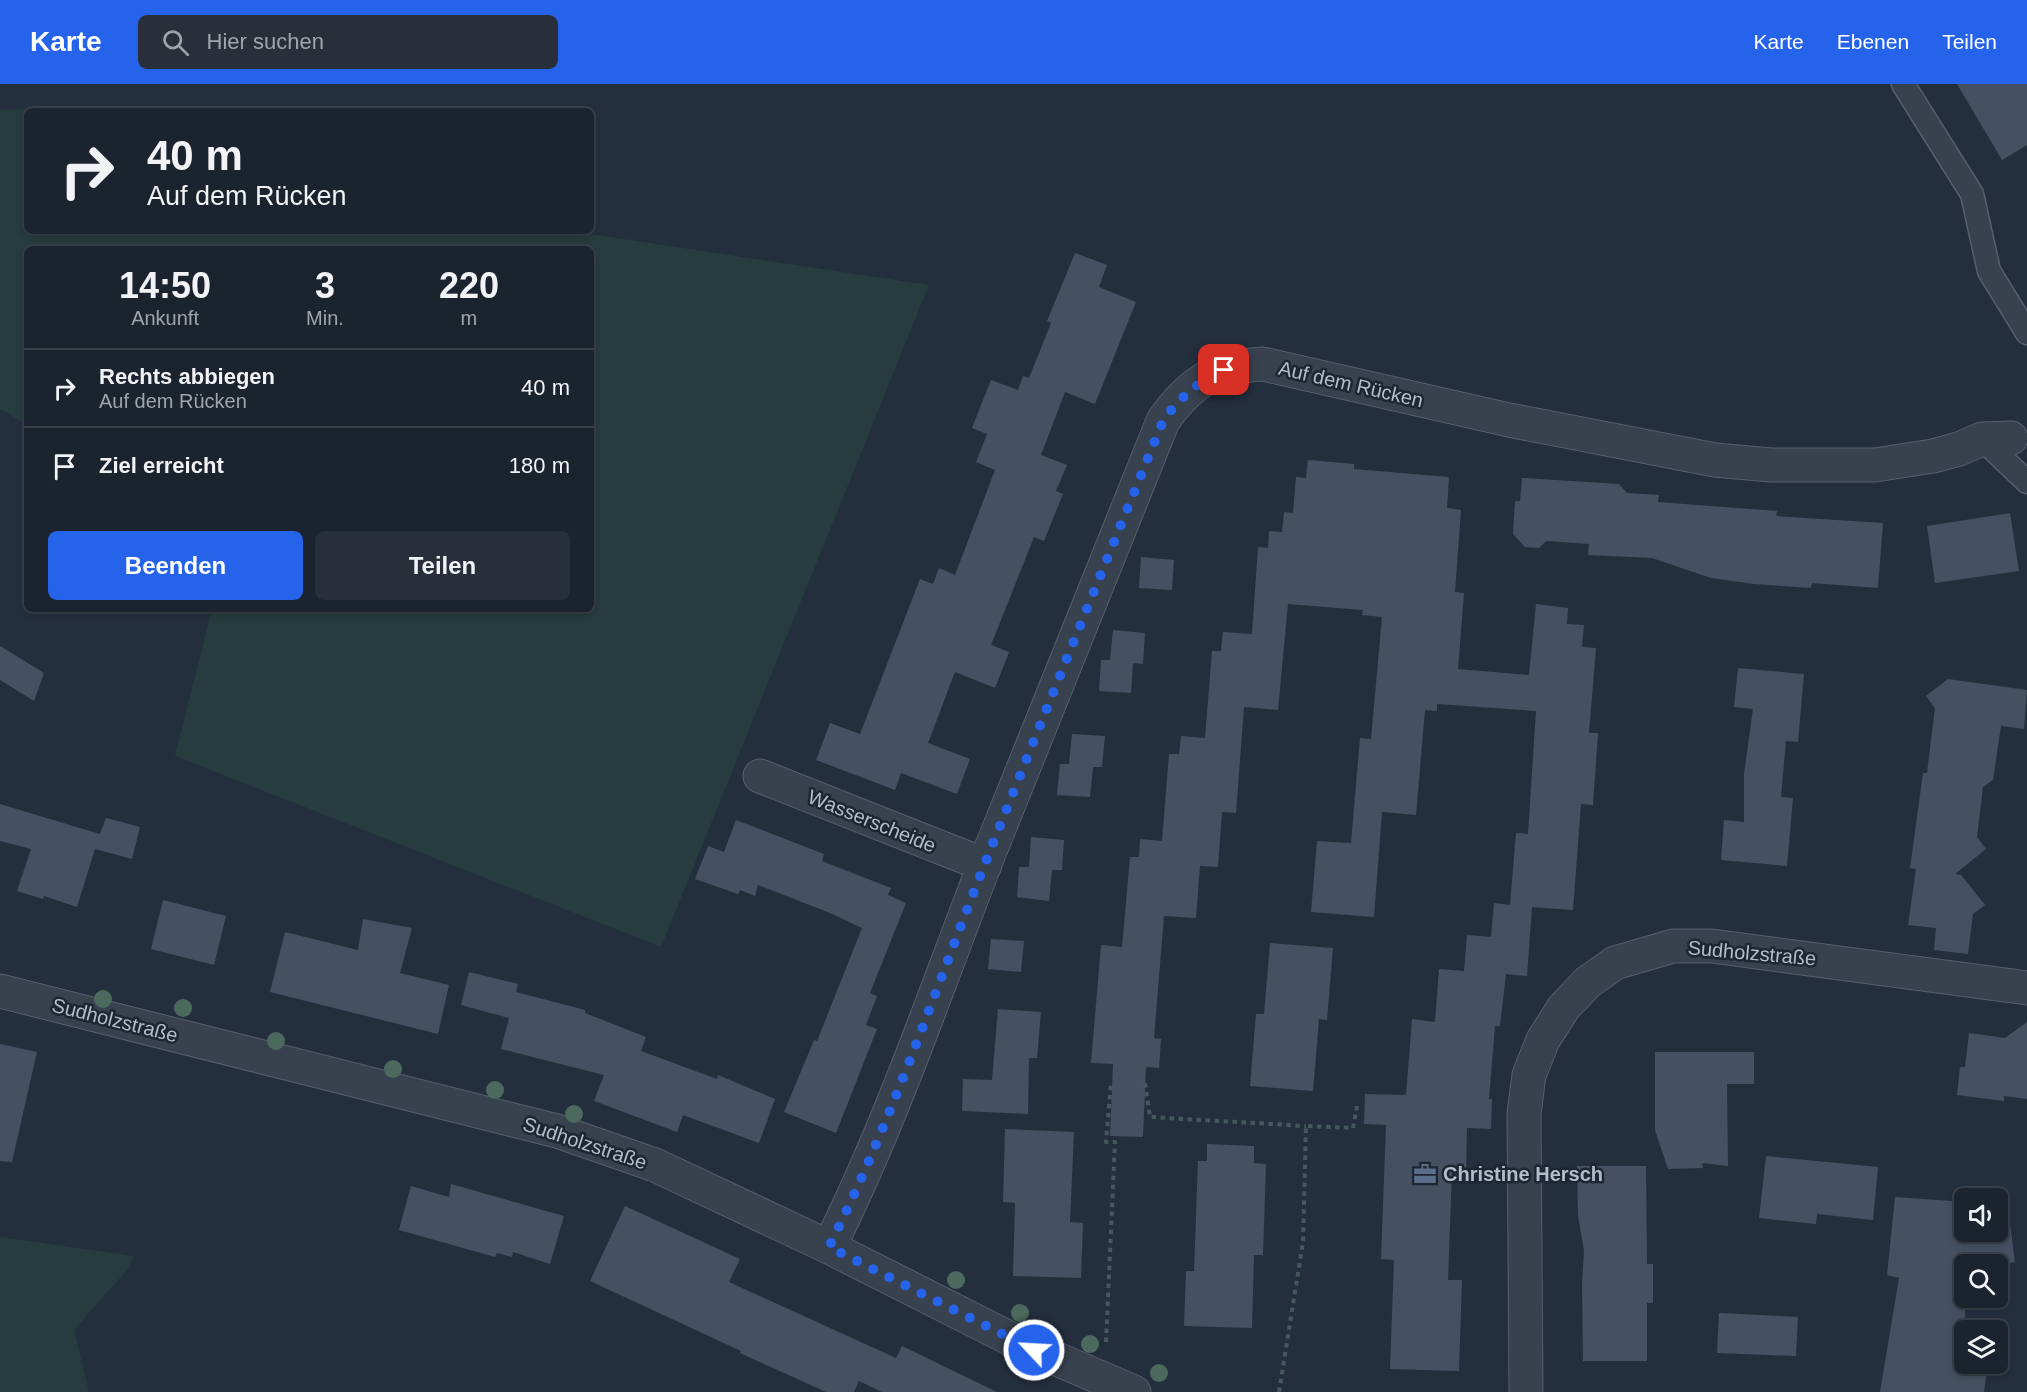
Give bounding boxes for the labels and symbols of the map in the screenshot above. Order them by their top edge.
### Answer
pin [1198,344,1249,395]
street label: Auf dem Rücken [1276,357,1426,411]
street label: Wasserscheide [805,785,939,857]
street label: Sudholzstraße [1687,936,1817,970]
street label: Sudholzstraße [50,994,180,1046]
street label: Sudholzstraße [520,1113,650,1173]
office icon: Christine Hersch [1412,1161,1438,1187]
place label: Christine Hersch [1443,1163,1603,1185]
position arrow [1002,1318,1066,1382]

